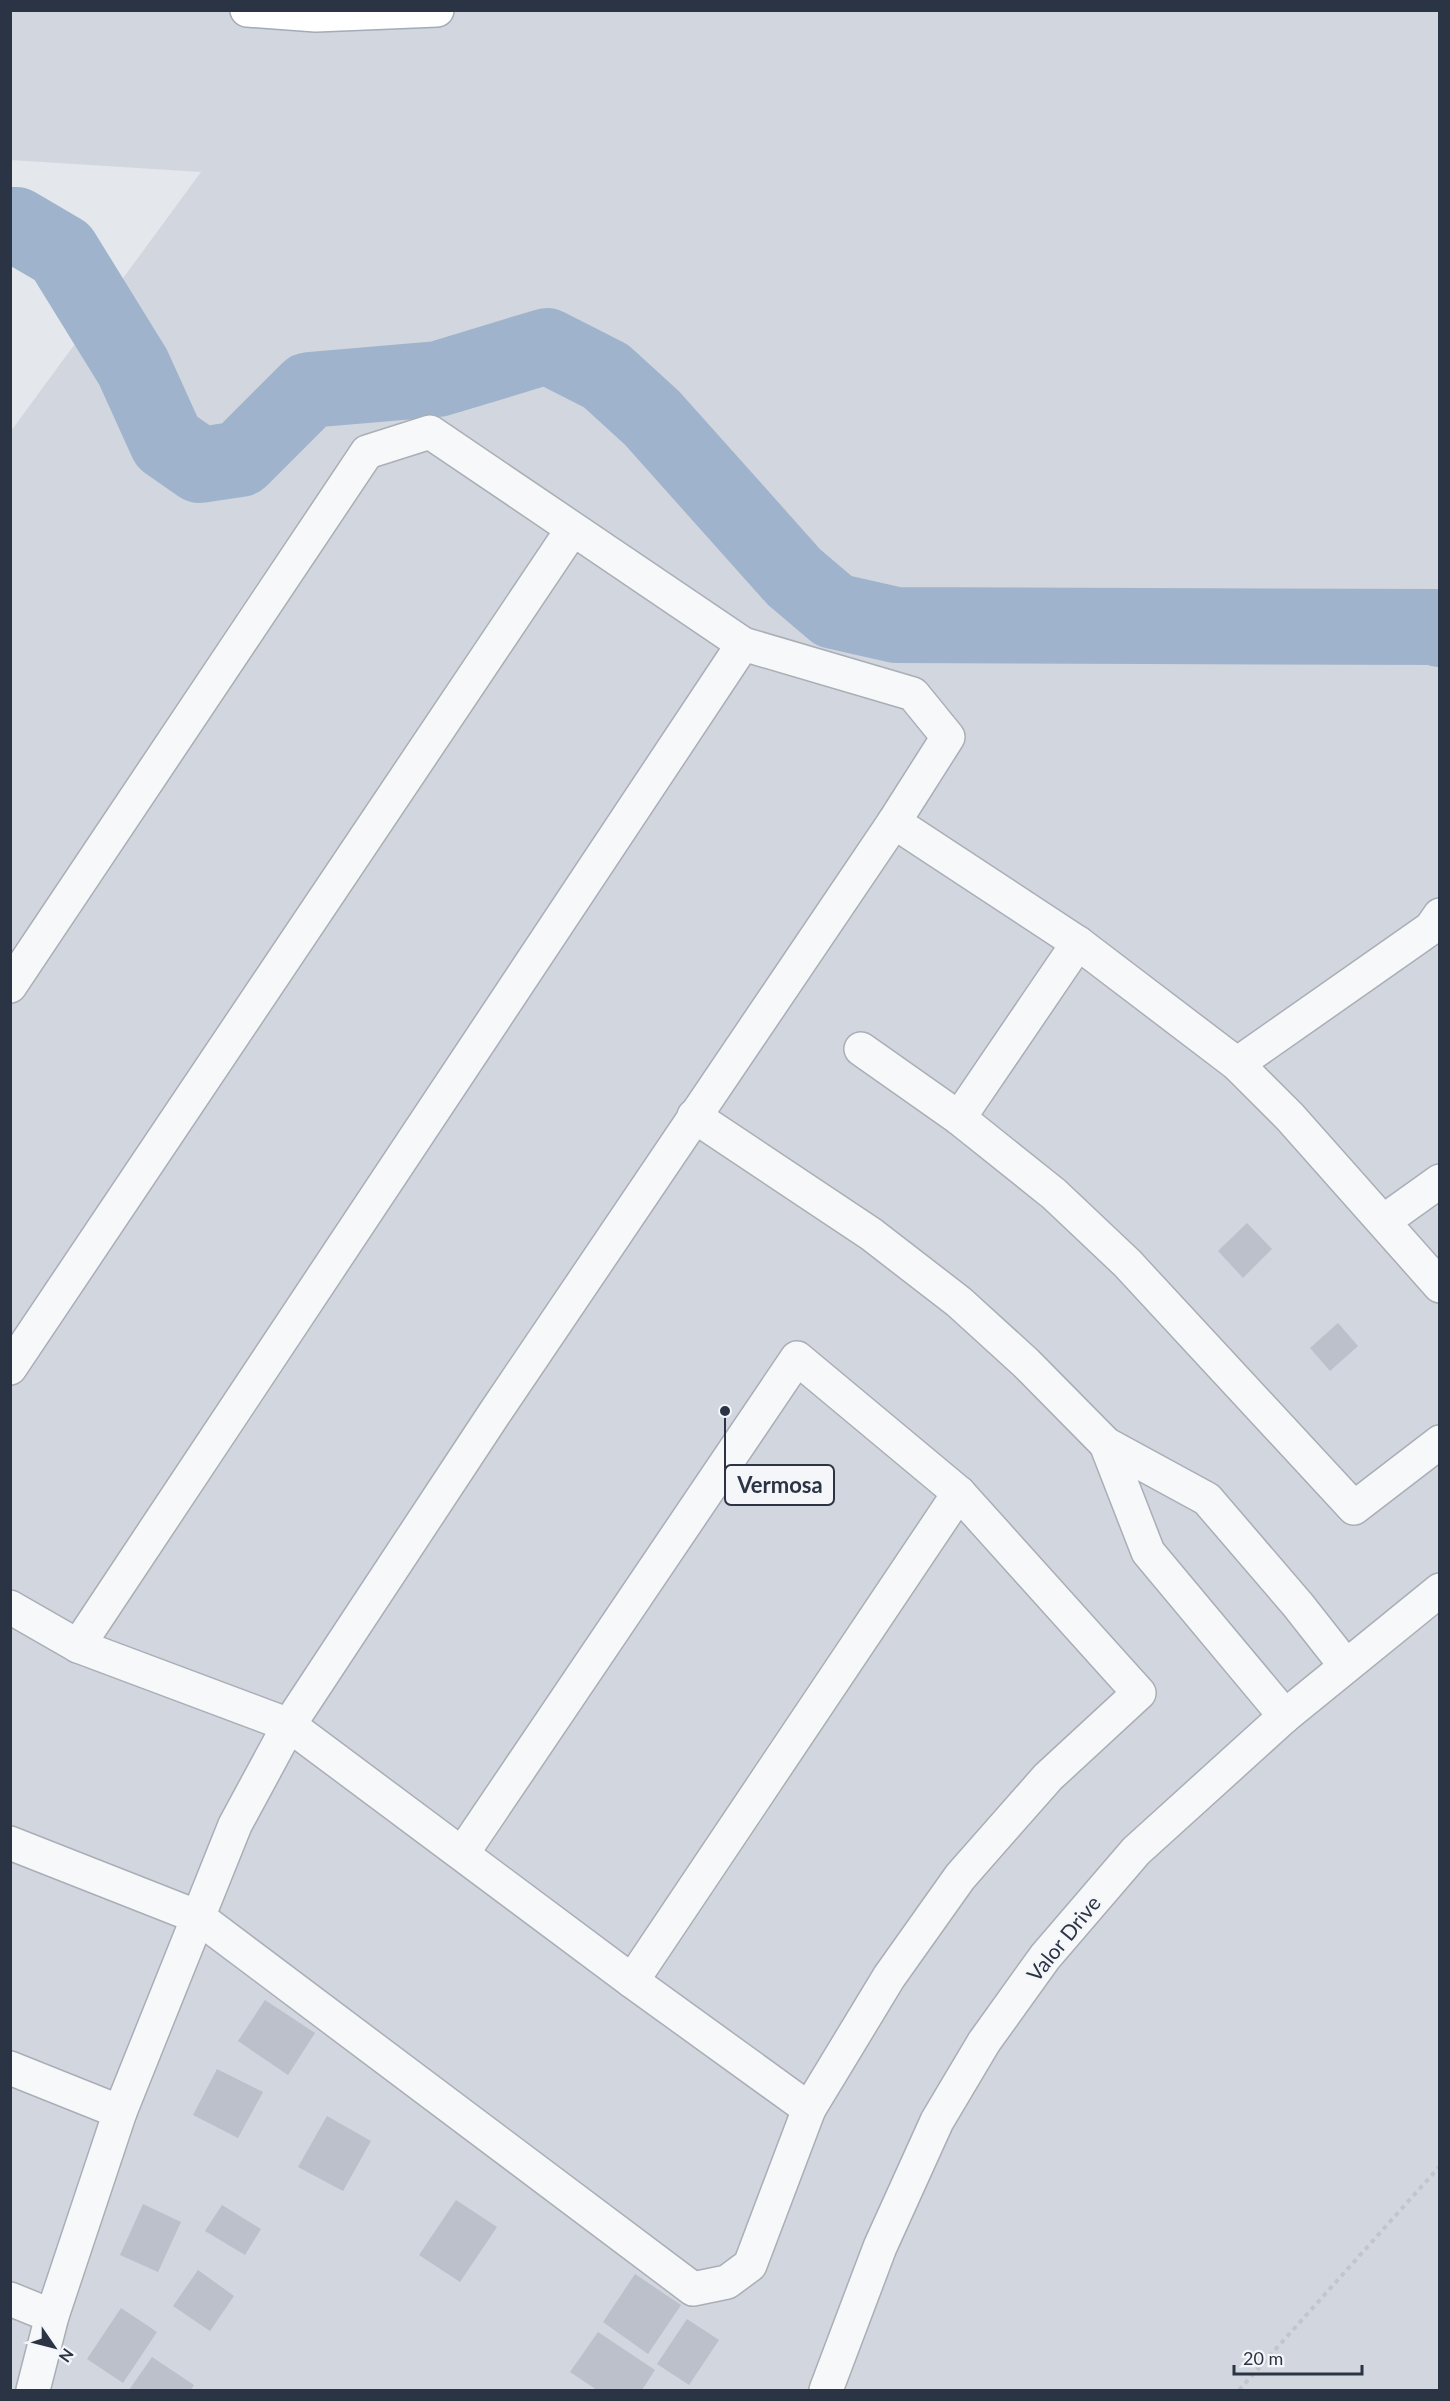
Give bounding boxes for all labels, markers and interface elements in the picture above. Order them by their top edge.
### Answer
callout: Vermosa [725,1465,834,1505]
text: Vermosa [736,1471,823,1498]
street label: Valor Drive [1021,1890,1105,1986]
north arrow [24,2317,84,2377]
scale bar [1234,2338,1362,2376]
text: N [55,2345,78,2366]
text: 20 m [1243,2347,1283,2369]

